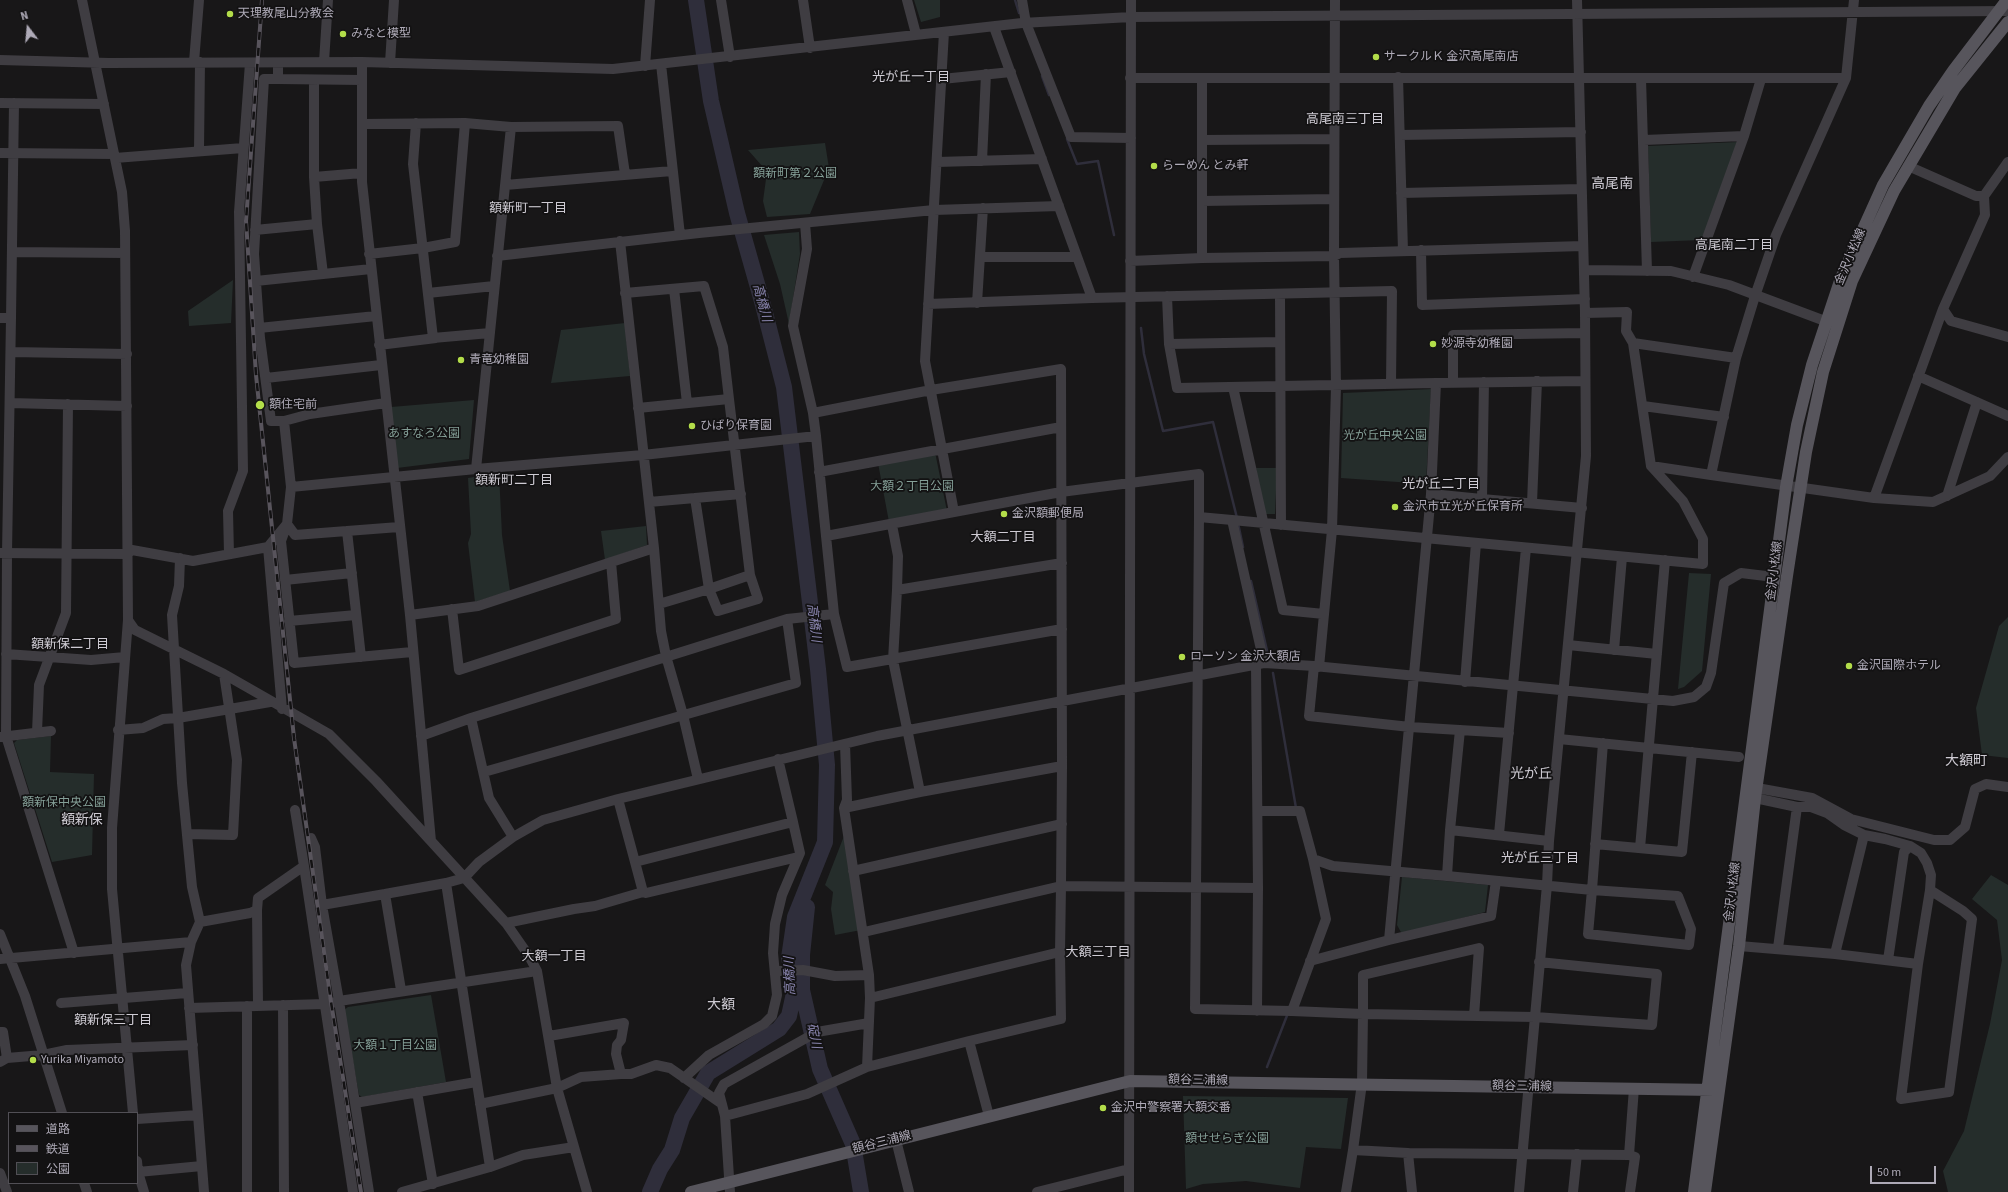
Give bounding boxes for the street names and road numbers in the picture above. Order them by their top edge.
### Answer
street label: 金沢小松線 [1833,227,1869,287]
street label: 金沢小松線 [1764,540,1786,602]
street label: 金沢小松線 [1722,861,1744,923]
street label: 額谷三浦線 [1168,1073,1228,1089]
street label: 額谷三浦線 [1492,1079,1552,1095]
street label: 額谷三浦線 [851,1129,913,1157]

